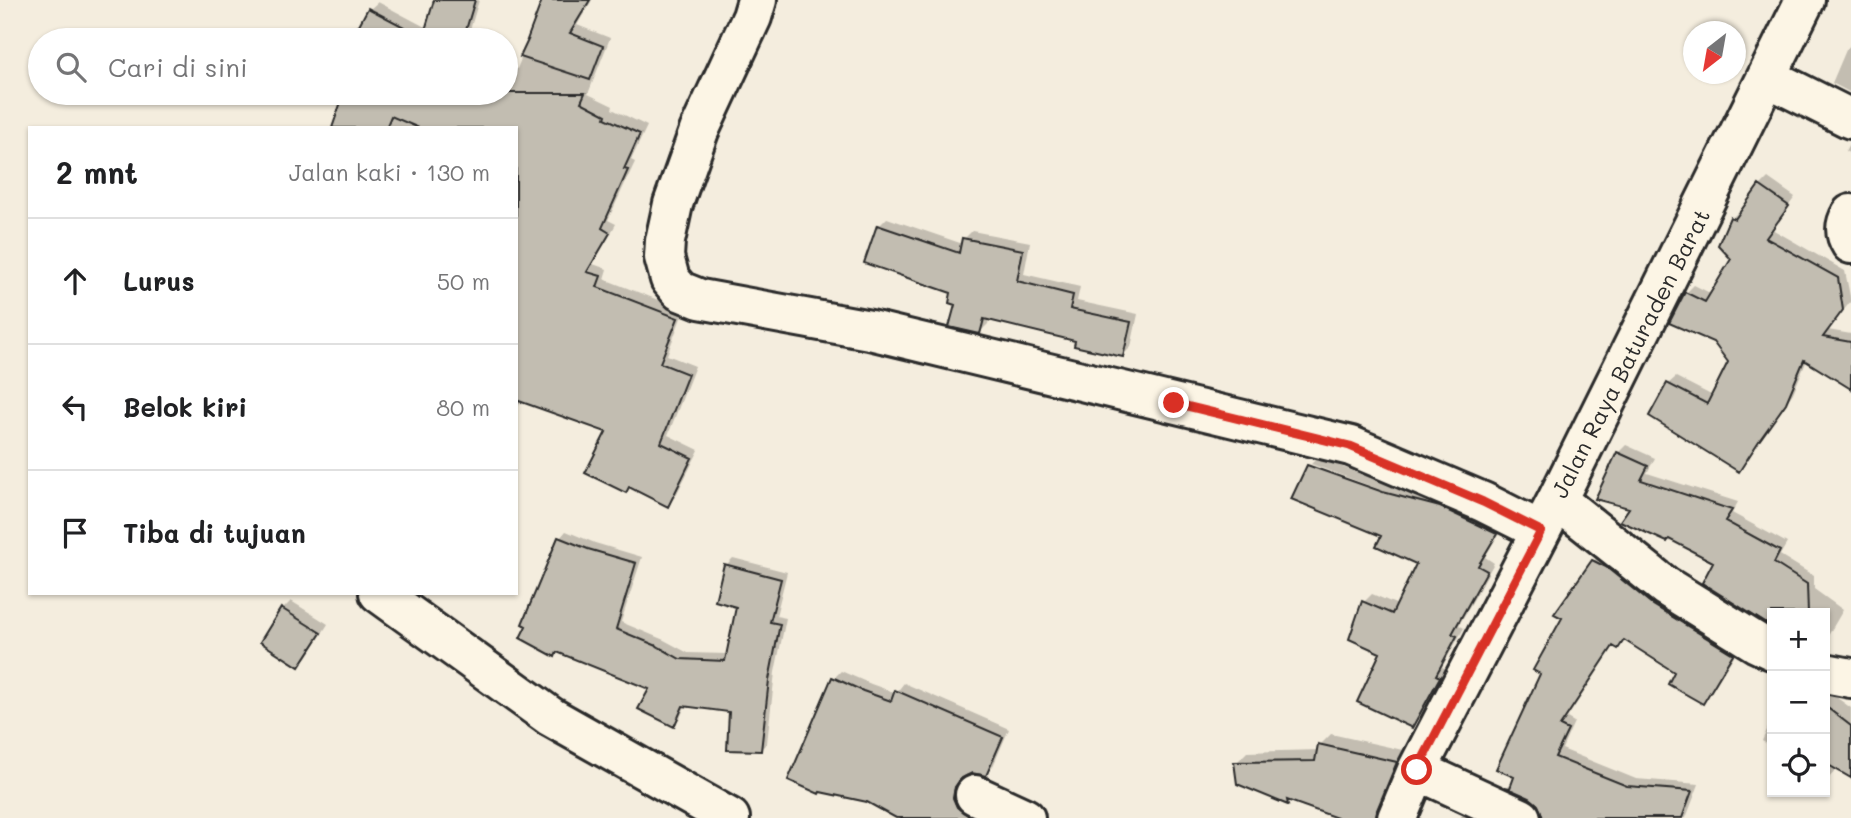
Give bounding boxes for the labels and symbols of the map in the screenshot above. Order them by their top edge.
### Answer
north arrow [1683,21,1746,84]
street label: Jalan Raya Baturaden Barat [1544,203,1716,503]
route end [1158,387,1189,418]
route start [1401,754,1432,785]

